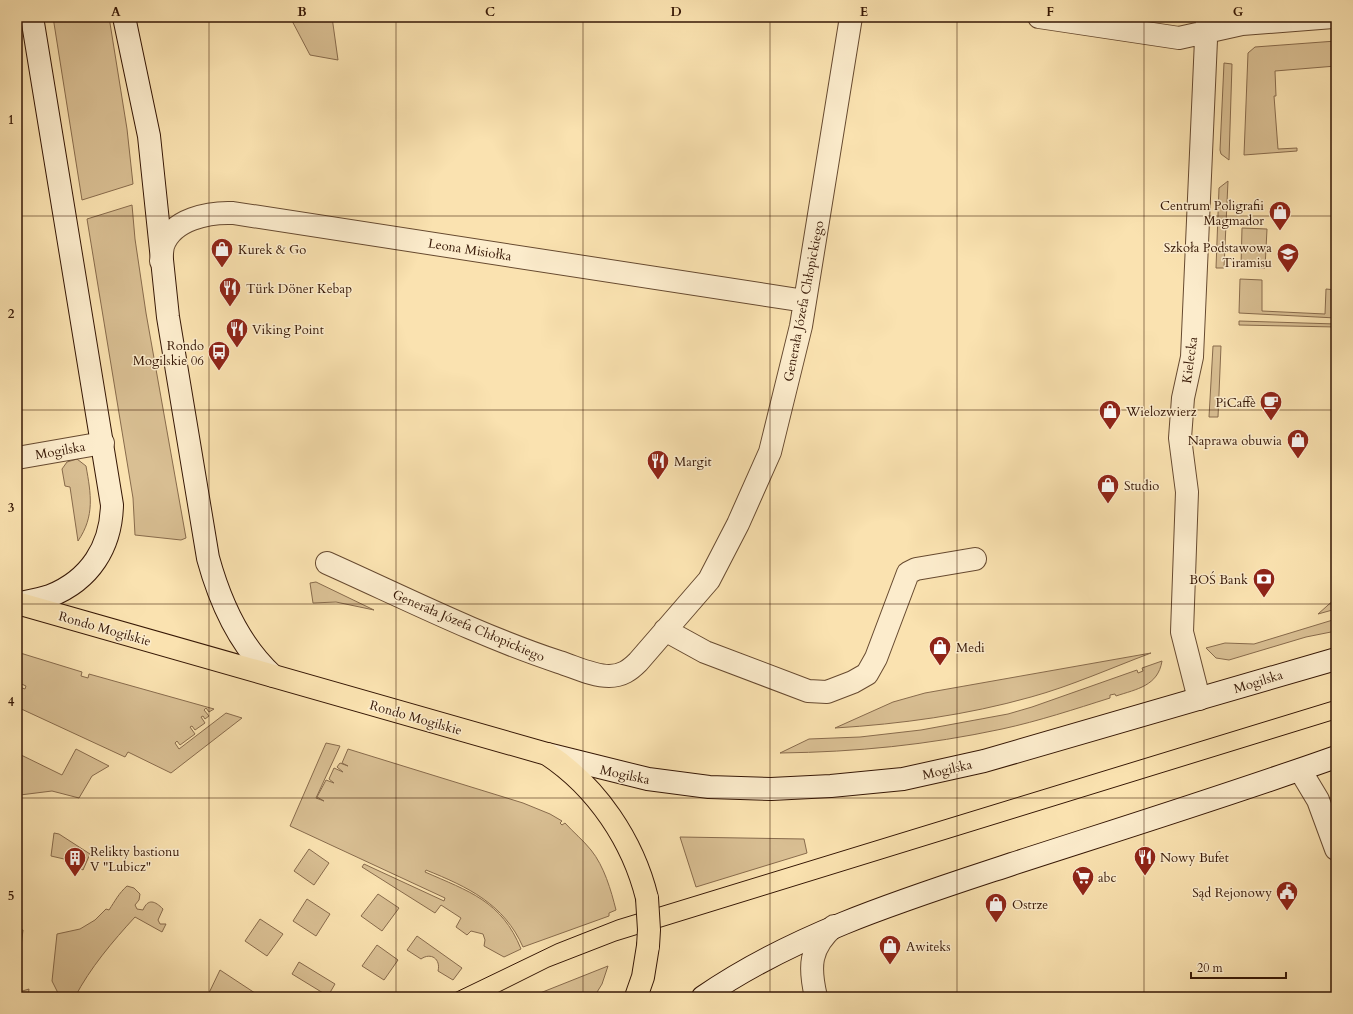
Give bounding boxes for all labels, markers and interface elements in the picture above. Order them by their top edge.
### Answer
text: A [111,3,121,21]
text: B [297,3,307,21]
text: C [485,3,495,21]
text: D [670,3,682,21]
text: E [860,3,868,21]
text: F [1046,3,1054,21]
text: G [1233,3,1244,21]
text: 1 [8,111,14,129]
place label: Centrum Poligrafii Magmador [1160,197,1264,230]
shop icon: Centrum Poligrafii Magmador [1267,199,1293,232]
street label: Generała Józefa Chłopickiego [780,219,828,383]
street label: Leona Misiołka [427,234,513,266]
shop icon: Kurek & Go [209,236,235,269]
place label: Szkoła Podstawowa Tiramisu [1164,239,1272,272]
place label: Kurek & Go [238,241,306,259]
school or university icon: Szkoła Podstawowa Tiramisu [1275,241,1301,274]
restaurant icon: Türk Döner Kebap [217,275,243,308]
place label: Türk Döner Kebap [246,280,352,298]
text: 2 [8,305,15,323]
restaurant icon: Viking Point [224,316,250,349]
place label: Viking Point [252,321,324,339]
street label: Kielecka [1178,335,1202,385]
place label: Rondo Mogilskie 06 [133,337,204,370]
bus stop icon: Rondo Mogilskie 06 [206,339,232,372]
cafe icon: PiCaffè [1258,389,1284,422]
place label: PiCaffè [1215,394,1256,412]
shop icon: Wielozwierz [1097,398,1123,431]
place label: Wielozwierz [1125,403,1197,421]
shop icon: Naprawa obuwia [1285,427,1311,460]
place label: Naprawa obuwia [1188,432,1282,450]
street label: Mogilska [34,438,87,464]
restaurant icon: Margit [645,448,671,481]
place label: Margit [674,453,712,471]
shop icon: Studio [1095,472,1121,505]
place label: Studio [1124,477,1159,495]
text: 3 [8,499,15,517]
bank icon: BOŚ Bank [1251,566,1277,599]
place label: BOŚ Bank [1189,571,1248,589]
street label: Generała Józefa Chłopickiego [390,586,548,666]
street label: Rondo Mogilskie [56,607,153,651]
shop icon: Medi [927,634,953,667]
place label: Medi [956,639,985,657]
street label: Mogilska [1232,666,1285,698]
text: 4 [8,693,15,711]
street label: Rondo Mogilskie [367,696,464,740]
street label: Mogilska [921,755,974,784]
street label: Mogilska [598,761,652,789]
place label: Relikty bastionu V "Lubicz" [90,843,180,876]
restaurant icon: Nowy Bufet [1132,844,1158,877]
building icon: Relikty bastionu V "Lubicz" [62,845,88,878]
place label: Nowy Bufet [1160,849,1229,867]
supermarket icon: abc [1070,864,1096,897]
place label: abc [1098,869,1117,887]
public building icon: Sąd Rejonowy [1274,879,1300,912]
place label: Sąd Rejonowy [1192,884,1272,902]
text: 5 [8,887,14,905]
shop icon: Ostrze [983,891,1009,924]
place label: Ostrze [1012,896,1048,914]
shop icon: Awiteks [877,933,903,966]
place label: Awiteks [906,938,951,956]
scale bar [1191,954,1286,980]
text: 20 m [1197,960,1224,976]

